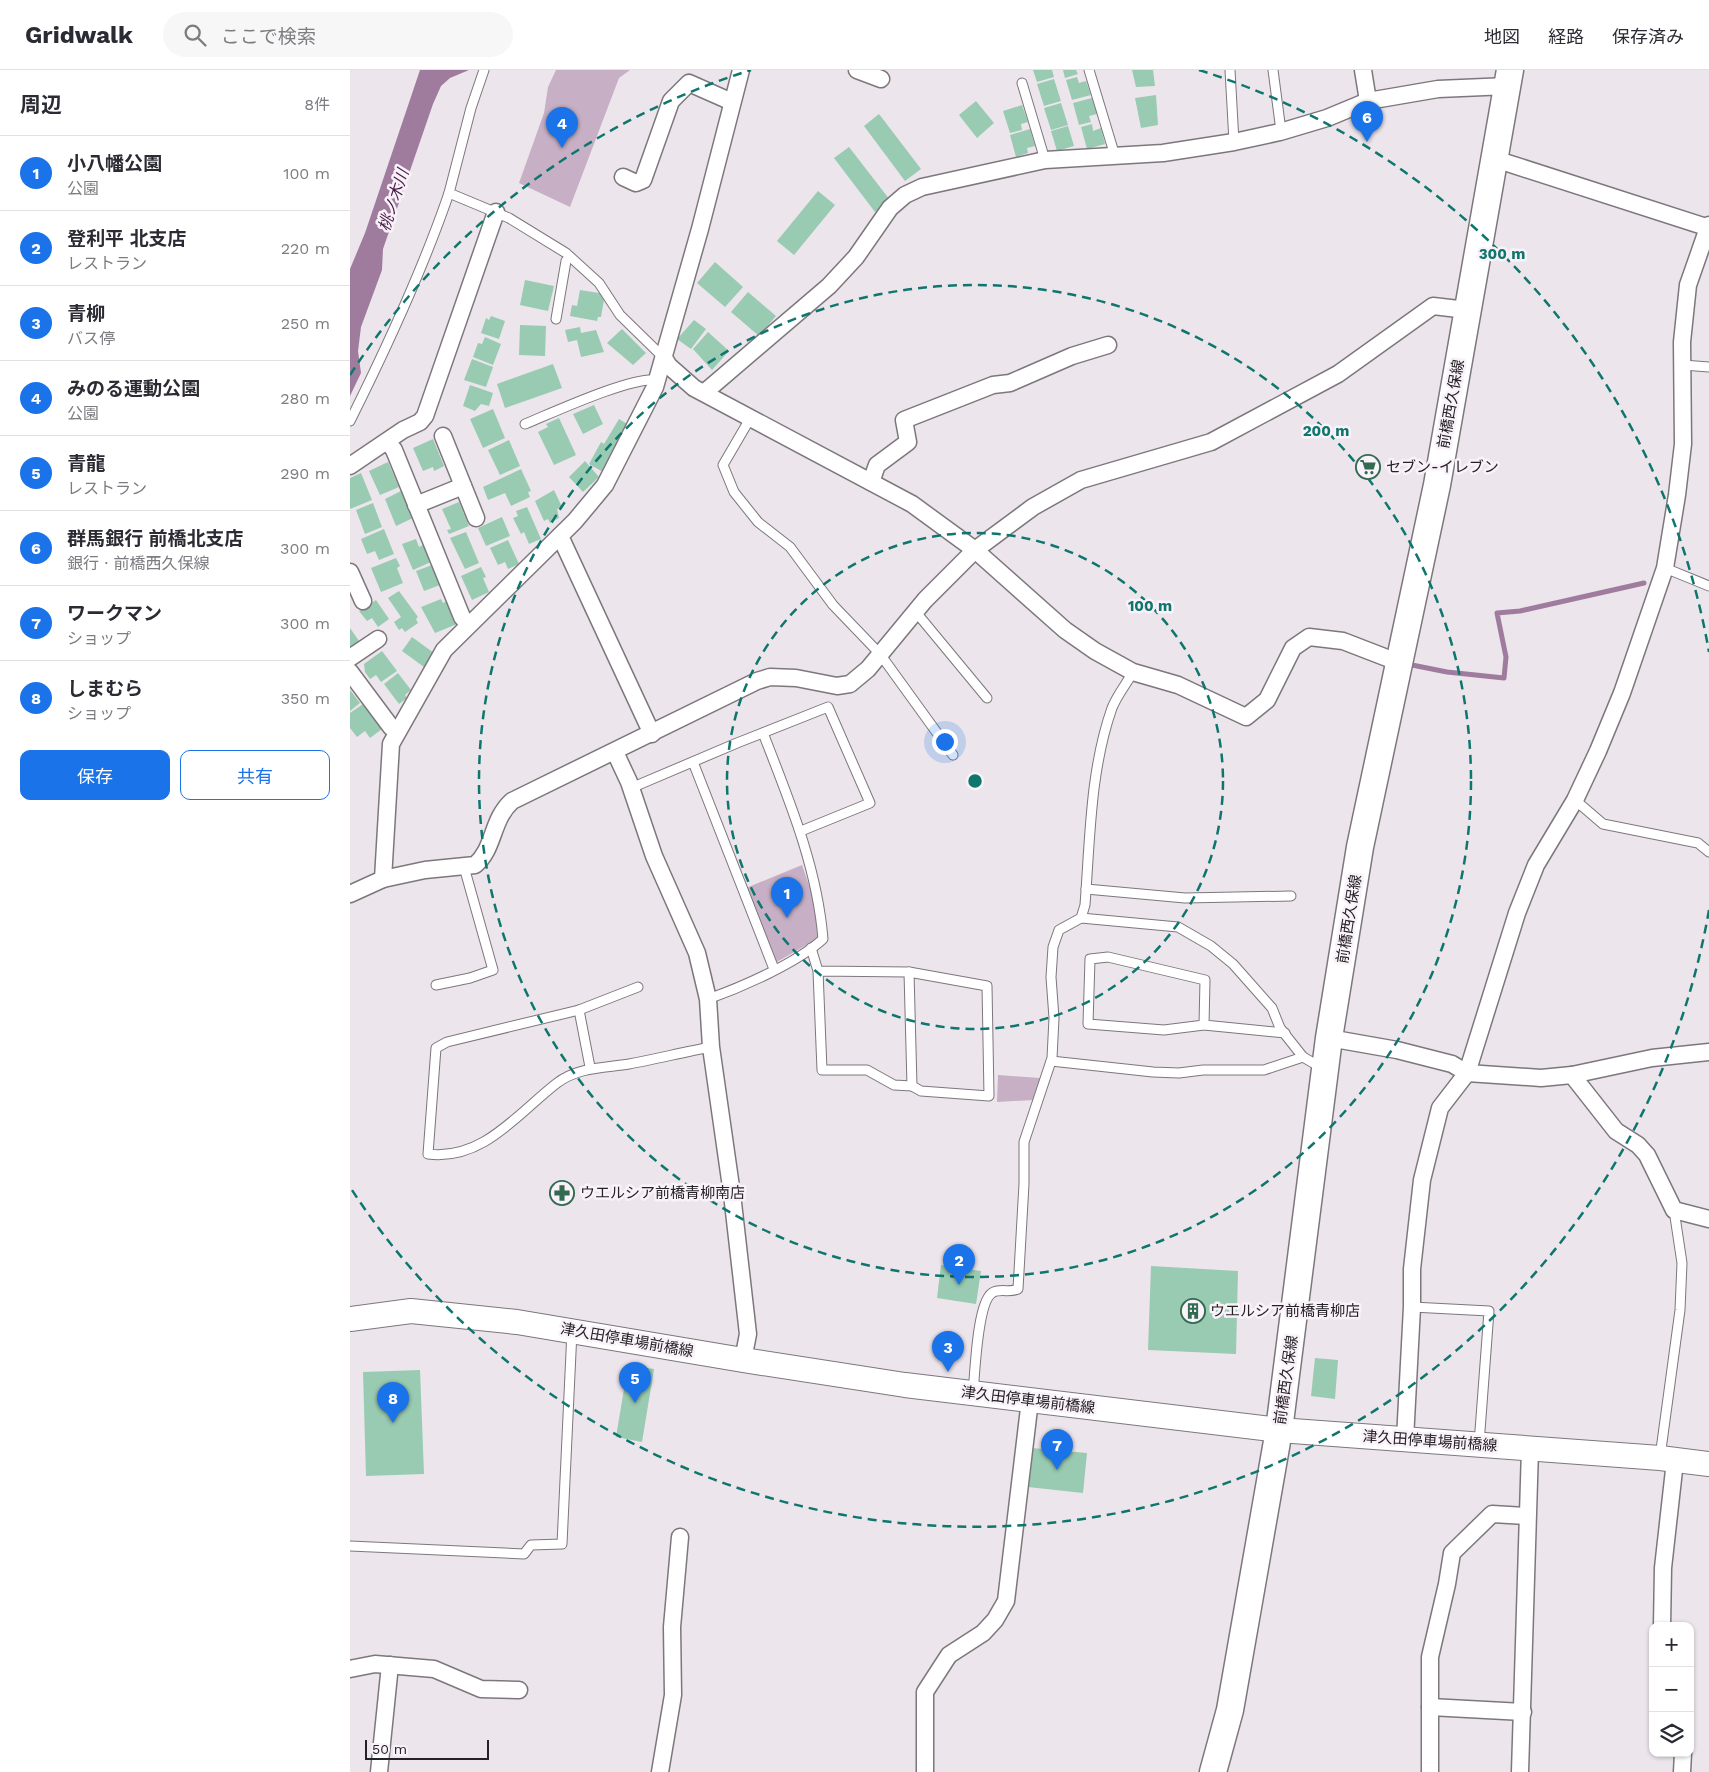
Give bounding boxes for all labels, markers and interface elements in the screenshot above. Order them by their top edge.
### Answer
search box [163,12,513,57]
text: Gridwalk [25,21,133,49]
icon: search [181,21,209,49]
text: ここで検索 [221,25,316,48]
text: 地図 [1484,26,1520,47]
text: 経路 [1548,26,1584,47]
text: 保存済み [1612,26,1684,47]
text: 周辺 [20,92,62,117]
text: 8件 [304,95,330,114]
pin: 6 [1351,101,1383,142]
pin: 4 [546,107,578,148]
text: 小八幡公園 [67,152,162,175]
text: 1 [33,164,39,183]
text: 100 m [283,164,330,183]
water label: 桃ノ木川 [375,165,413,234]
text: 公園 [67,179,99,198]
text: 登利平 北支店 [67,227,186,250]
text: 2 [31,239,41,258]
text: 220 m [281,239,330,258]
text: 300 m [1479,245,1525,263]
text: レストラン [67,254,147,273]
text: 青柳 [67,302,105,325]
text: 3 [31,314,41,333]
text: 250 m [281,314,330,333]
text: バス停 [67,329,115,348]
street label: 前橋西久保線 [1434,358,1468,450]
text: みのる運動公園 [67,377,200,400]
text: 4 [31,389,41,408]
text: 280 m [280,389,330,408]
text: 公園 [67,404,99,423]
text: 200 m [1303,422,1349,440]
text: 青龍 [67,452,105,475]
supermarket icon: セブン-イレブン [1355,454,1381,480]
place label: セブン-イレブン [1386,458,1499,476]
text: 5 [31,464,41,483]
text: 290 m [280,464,330,483]
text: レストラン [67,479,147,498]
text: 群馬銀行 前橋北支店 [67,527,243,550]
text: 6 [31,539,41,558]
text: 300 m [280,539,330,558]
text: 銀行 · 前橋西久保線 [67,554,210,573]
text: 100 m [1128,597,1172,615]
text: ワークマン [67,602,162,625]
text: 7 [31,614,41,633]
text: 300 m [280,614,330,633]
text: ショップ [67,629,131,648]
text: しまむら [67,677,143,700]
text: 8 [31,689,41,708]
text: 350 m [281,689,330,708]
text: ショップ [67,704,131,723]
your location [932,729,958,755]
button: 保存 [20,750,170,800]
button: 共有 [180,750,330,800]
centre of rings [966,772,984,790]
street label: 前橋西久保線 [1333,873,1365,965]
pin: 1 [771,877,803,918]
pharmacy icon: ウエルシア前橋青柳南店 [549,1180,575,1206]
place label: ウエルシア前橋青柳南店 [580,1184,745,1202]
pin: 2 [943,1244,975,1285]
building icon: ウエルシア前橋青柳店 [1180,1298,1206,1324]
place label: ウエルシア前橋青柳店 [1210,1302,1360,1320]
street label: 津久田停車場前橋線 [559,1319,695,1361]
pin: 3 [932,1331,964,1372]
street label: 前橋西久保線 [1271,1334,1301,1426]
pin: 5 [619,1362,651,1403]
pin: 8 [377,1382,409,1423]
street label: 津久田停車場前橋線 [960,1383,1096,1417]
street label: 津久田停車場前橋線 [1362,1427,1498,1455]
pin: 7 [1041,1429,1073,1470]
map controls [1649,1622,1694,1757]
button: + [1649,1622,1694,1667]
button: − [1649,1667,1694,1712]
button: layers [1649,1712,1694,1757]
scale bar [365,1737,489,1760]
text: 50 m [372,1741,407,1757]

